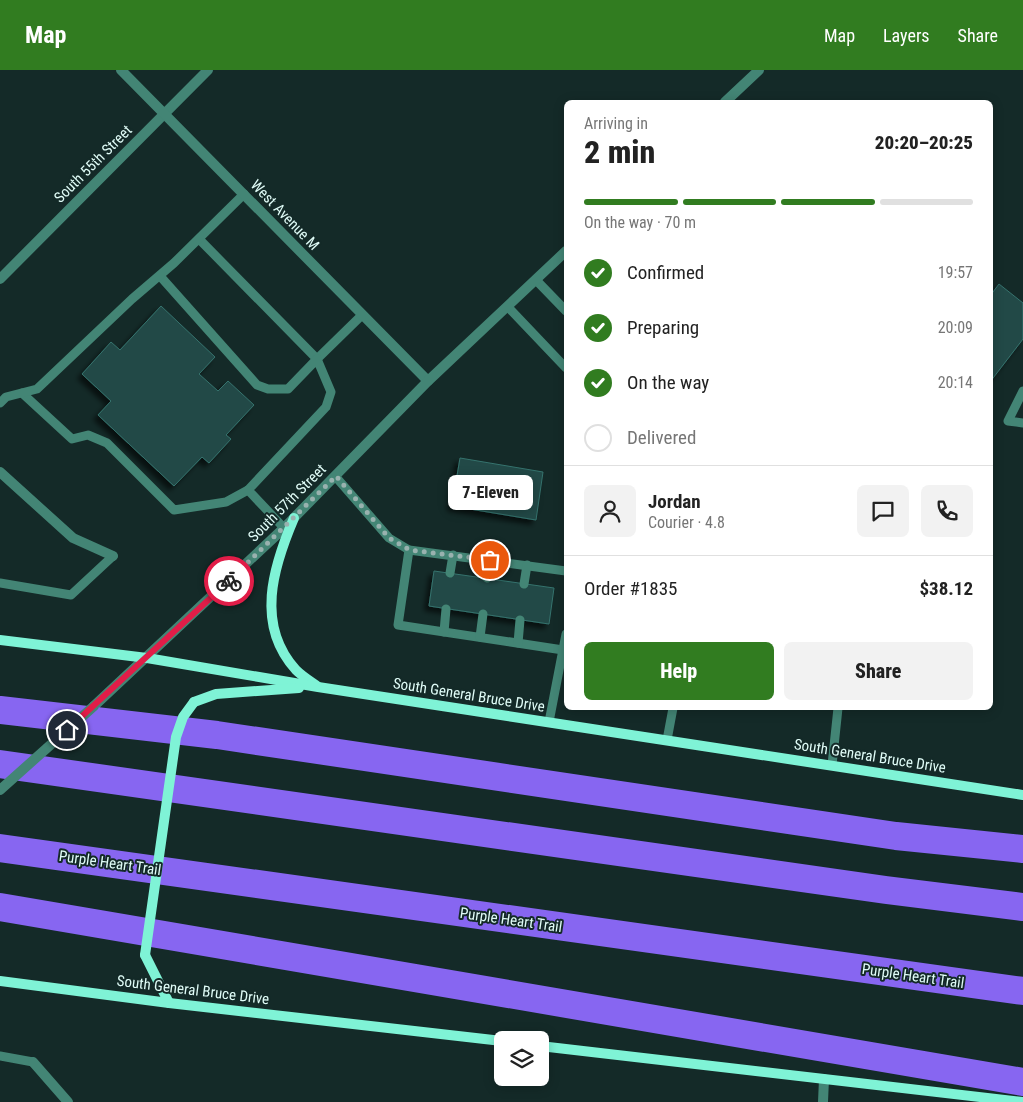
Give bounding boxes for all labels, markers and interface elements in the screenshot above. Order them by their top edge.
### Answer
text: Map [25,21,66,49]
text: Map [824,25,855,46]
text: Layers [883,25,930,46]
text: Share [958,25,998,46]
text: Arriving in [584,114,648,133]
street label: South 55th Street [50,121,136,207]
text: 20:20–20:25 [875,131,973,154]
text: 2 min [584,133,655,171]
street label: West Avenue M [247,176,323,254]
text: On the way · 70 m [584,213,696,232]
icon: check [584,259,612,287]
text: Confirmed [627,261,704,284]
text: 19:57 [938,263,973,282]
icon: check [584,314,612,342]
text: Preparing [627,316,699,339]
text: 20:09 [938,318,973,337]
icon: check [584,369,612,397]
text: On the way [627,371,709,394]
text: 20:14 [938,373,973,392]
text: Delivered [627,426,696,449]
street label: South 57th Street [244,460,330,546]
callout: 7-Eleven [448,475,532,510]
text: 7-Eleven [462,483,519,502]
button: person [584,485,636,537]
button: chat [857,485,909,537]
button: phone [921,485,973,537]
text: Jordan [648,490,701,513]
text: Courier · 4.8 [648,513,725,532]
pin [469,539,511,581]
icon: bag [476,546,504,574]
courier [204,556,254,606]
icon: bike [215,567,243,595]
text: Order #1835 [584,577,677,600]
text: $38.12 [919,577,973,600]
button: Help [584,642,774,700]
button: Share [784,642,973,700]
street label: South General Bruce Drive [392,674,546,716]
pin [46,709,88,751]
icon: home [53,716,81,744]
street label: South General Bruce Drive [793,735,947,777]
street label: Purple Heart Trail [58,847,162,879]
street label: Purple Heart Trail [459,904,563,936]
street label: Purple Heart Trail [861,960,965,992]
street label: South General Bruce Drive [116,972,270,1008]
map controls [494,1031,549,1086]
button: layers [494,1031,549,1086]

